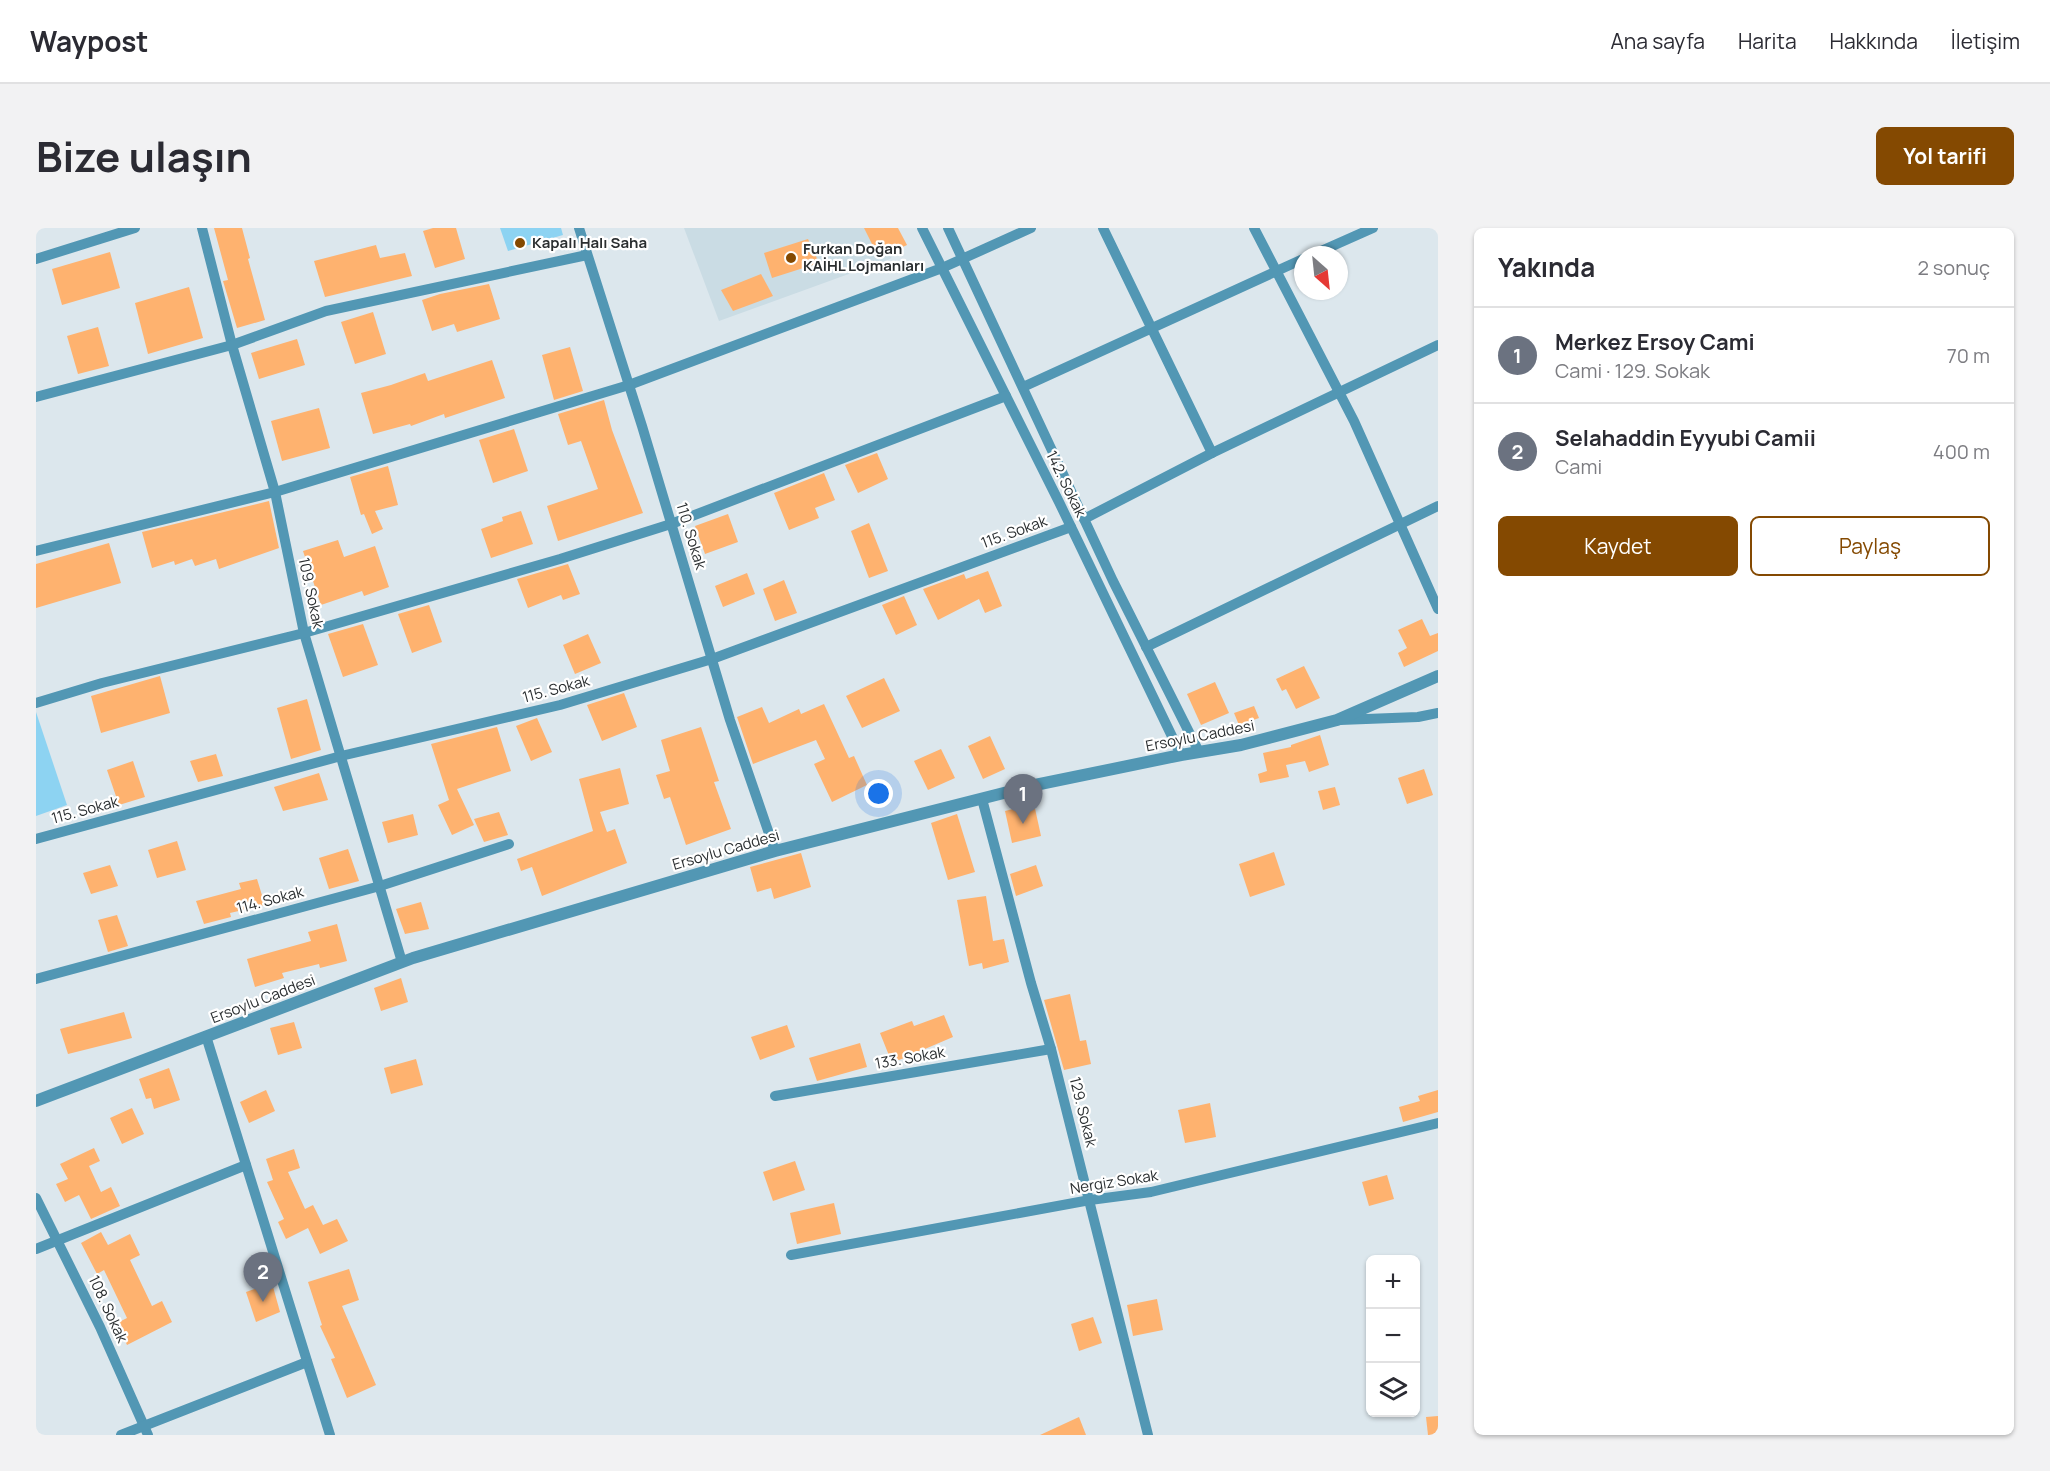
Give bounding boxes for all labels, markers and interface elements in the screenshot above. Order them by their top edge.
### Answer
text: Waypost [30,22,149,60]
text: Ana sayfa [1611,27,1705,55]
text: Harita [1738,27,1797,55]
text: Hakkında [1830,27,1918,55]
text: İletişim [1951,27,2020,55]
text: Bize ulaşın [36,127,252,185]
button: Yol tarifi [1876,127,2014,185]
place label: Kapalı Halı Saha [532,232,647,253]
marker: Kapalı Halı Saha [513,236,527,250]
place label: Furkan Doğan KAİHL Lojmanları [803,238,924,276]
north arrow [1294,246,1348,300]
text: Yakında [1498,249,1595,285]
marker: Furkan Doğan KAİHL Lojmanları [784,251,798,265]
text: 2 sonuç [1917,254,1990,281]
text: Merkez Ersoy Cami [1555,327,1755,357]
text: 1 [1513,342,1522,369]
text: 70 m [1947,342,1990,369]
text: Cami · 129. Sokak [1555,357,1710,384]
text: Selahaddin Eyyubi Camii [1555,423,1816,453]
text: 2 [1512,438,1523,465]
text: 400 m [1933,438,1990,465]
street label: 142. Sokak [1041,447,1092,521]
text: Cami [1555,453,1602,480]
street label: 110. Sokak [671,500,712,572]
street label: 115. Sokak [978,510,1050,553]
button: Kaydet [1498,516,1738,576]
button: Paylaş [1750,516,1990,576]
street label: 109. Sokak [294,555,329,631]
street label: 115. Sokak [520,669,592,708]
street label: Ersoylu Caddesi [1144,715,1256,756]
pin: 1 [1004,774,1042,824]
your location [864,779,893,808]
street label: 115. Sokak [49,790,121,829]
street label: Ersoylu Caddesi [670,824,782,875]
street label: 114. Sokak [234,880,306,919]
street label: Ersoylu Caddesi [208,969,318,1028]
street label: 133. Sokak [873,1041,947,1074]
street label: 129. Sokak [1065,1075,1102,1150]
street label: Nergiz Sokak [1068,1164,1160,1199]
pin: 2 [244,1252,282,1302]
map controls [1366,1255,1420,1417]
button: + [1366,1255,1420,1309]
street label: 108. Sokak [84,1272,133,1346]
button: − [1366,1309,1420,1363]
button: layers [1366,1363,1420,1417]

